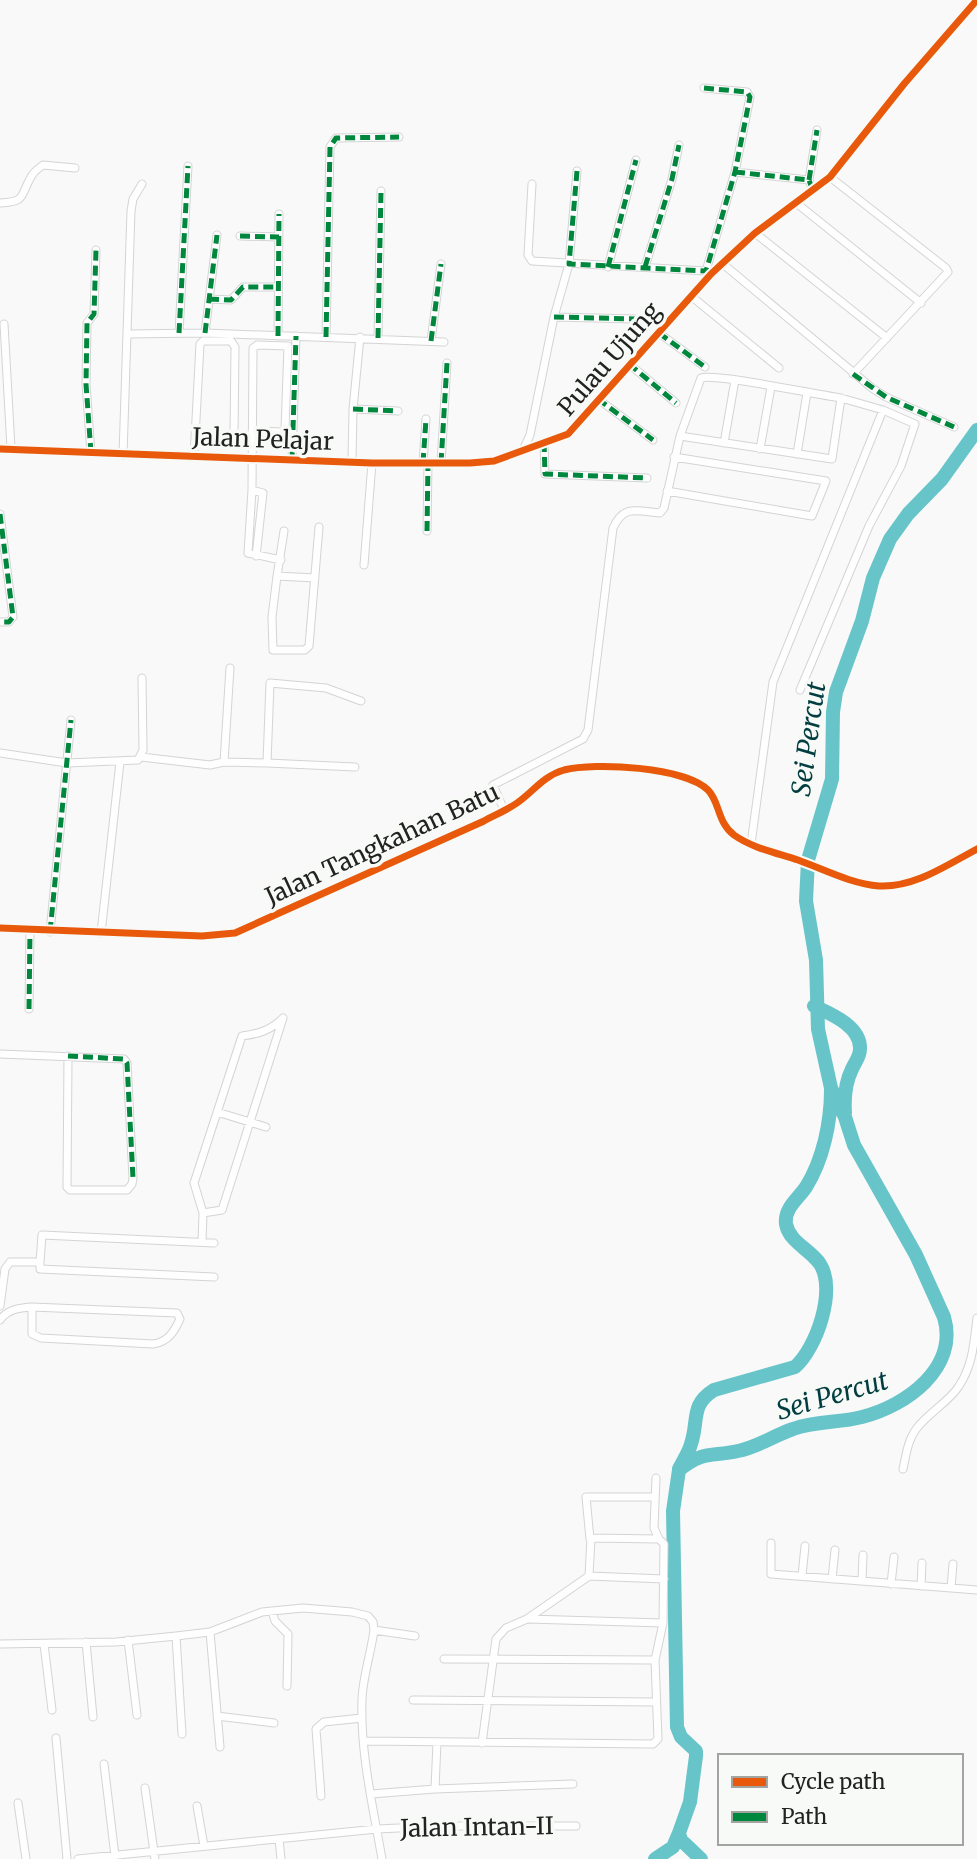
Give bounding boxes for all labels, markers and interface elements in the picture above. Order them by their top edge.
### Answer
street label: Pulau Ujung [551,295,667,422]
street label: Jalan Pelajar [191,421,334,457]
water label: Sei Percut [784,679,832,798]
street label: Jalan Tangkahan Batu [259,776,504,912]
water label: Sei Percut [772,1363,893,1427]
legend [718,1754,963,1845]
text: Cycle path [781,1768,885,1795]
text: Path [781,1803,827,1830]
street label: Jalan Intan-II [399,1810,554,1844]

